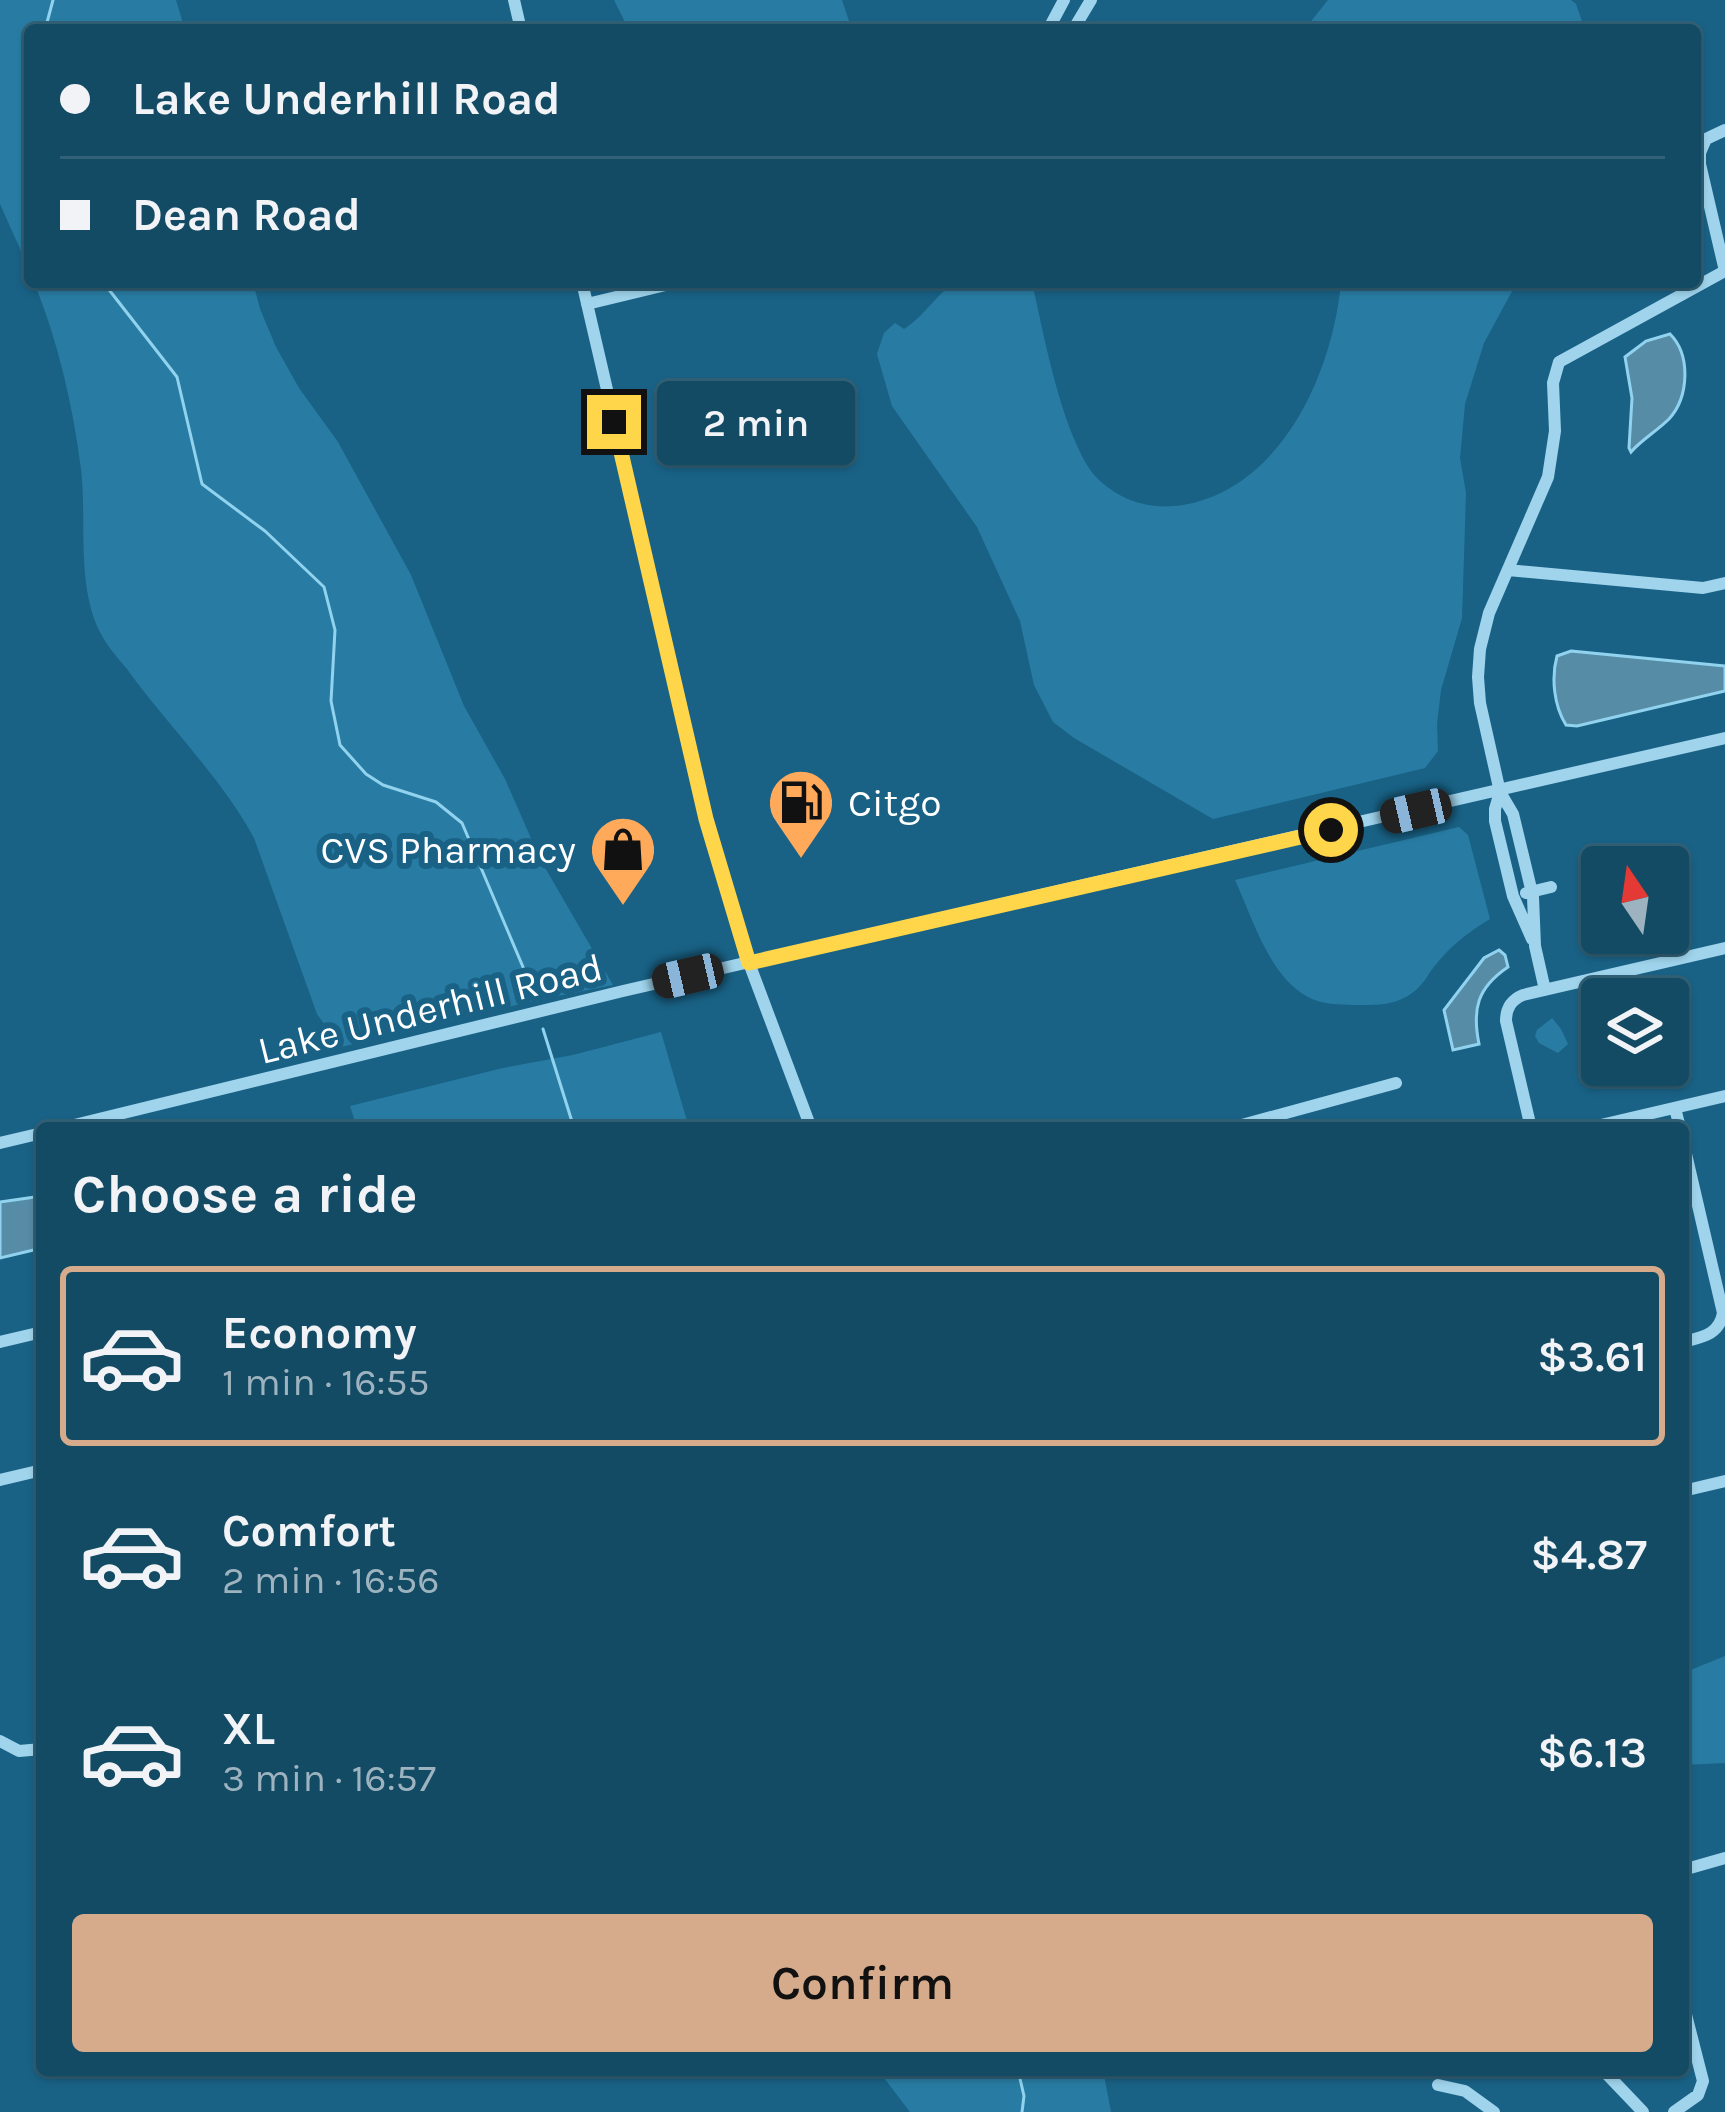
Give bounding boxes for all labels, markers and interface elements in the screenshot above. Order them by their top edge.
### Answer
text: Lake Underhill Road [132,73,561,125]
text: Dean Road [132,189,361,241]
callout: 2 min [656,380,854,464]
route end [587,395,641,449]
text: 2 min [703,400,809,446]
fuel station icon: Citgo [766,767,836,861]
place label: Citgo [848,780,942,826]
car [1377,785,1455,837]
route start [1304,803,1358,857]
shop icon: CVS Pharmacy [588,814,658,908]
place label: CVS Pharmacy [320,827,576,873]
north arrow [1581,846,1689,954]
map controls [1581,846,1689,1086]
street label: Lake Underhill Road [253,944,607,1074]
car [649,950,727,1002]
button: layers [1581,978,1689,1086]
text: Choose a ride [72,1162,418,1226]
icon: car [78,1302,186,1410]
text: Economy [222,1307,417,1359]
text: $3.61 [1537,1330,1647,1382]
text: 1 min · 16:55 [222,1359,430,1405]
icon: car [78,1500,186,1608]
text: Comfort [222,1505,396,1557]
text: $4.87 [1530,1528,1647,1580]
text: 2 min · 16:56 [222,1557,440,1603]
icon: car [78,1698,186,1806]
text: XL [222,1703,275,1755]
text: $6.13 [1537,1726,1647,1778]
text: 3 min · 16:57 [222,1755,436,1801]
button: Confirm [72,1914,1653,2052]

